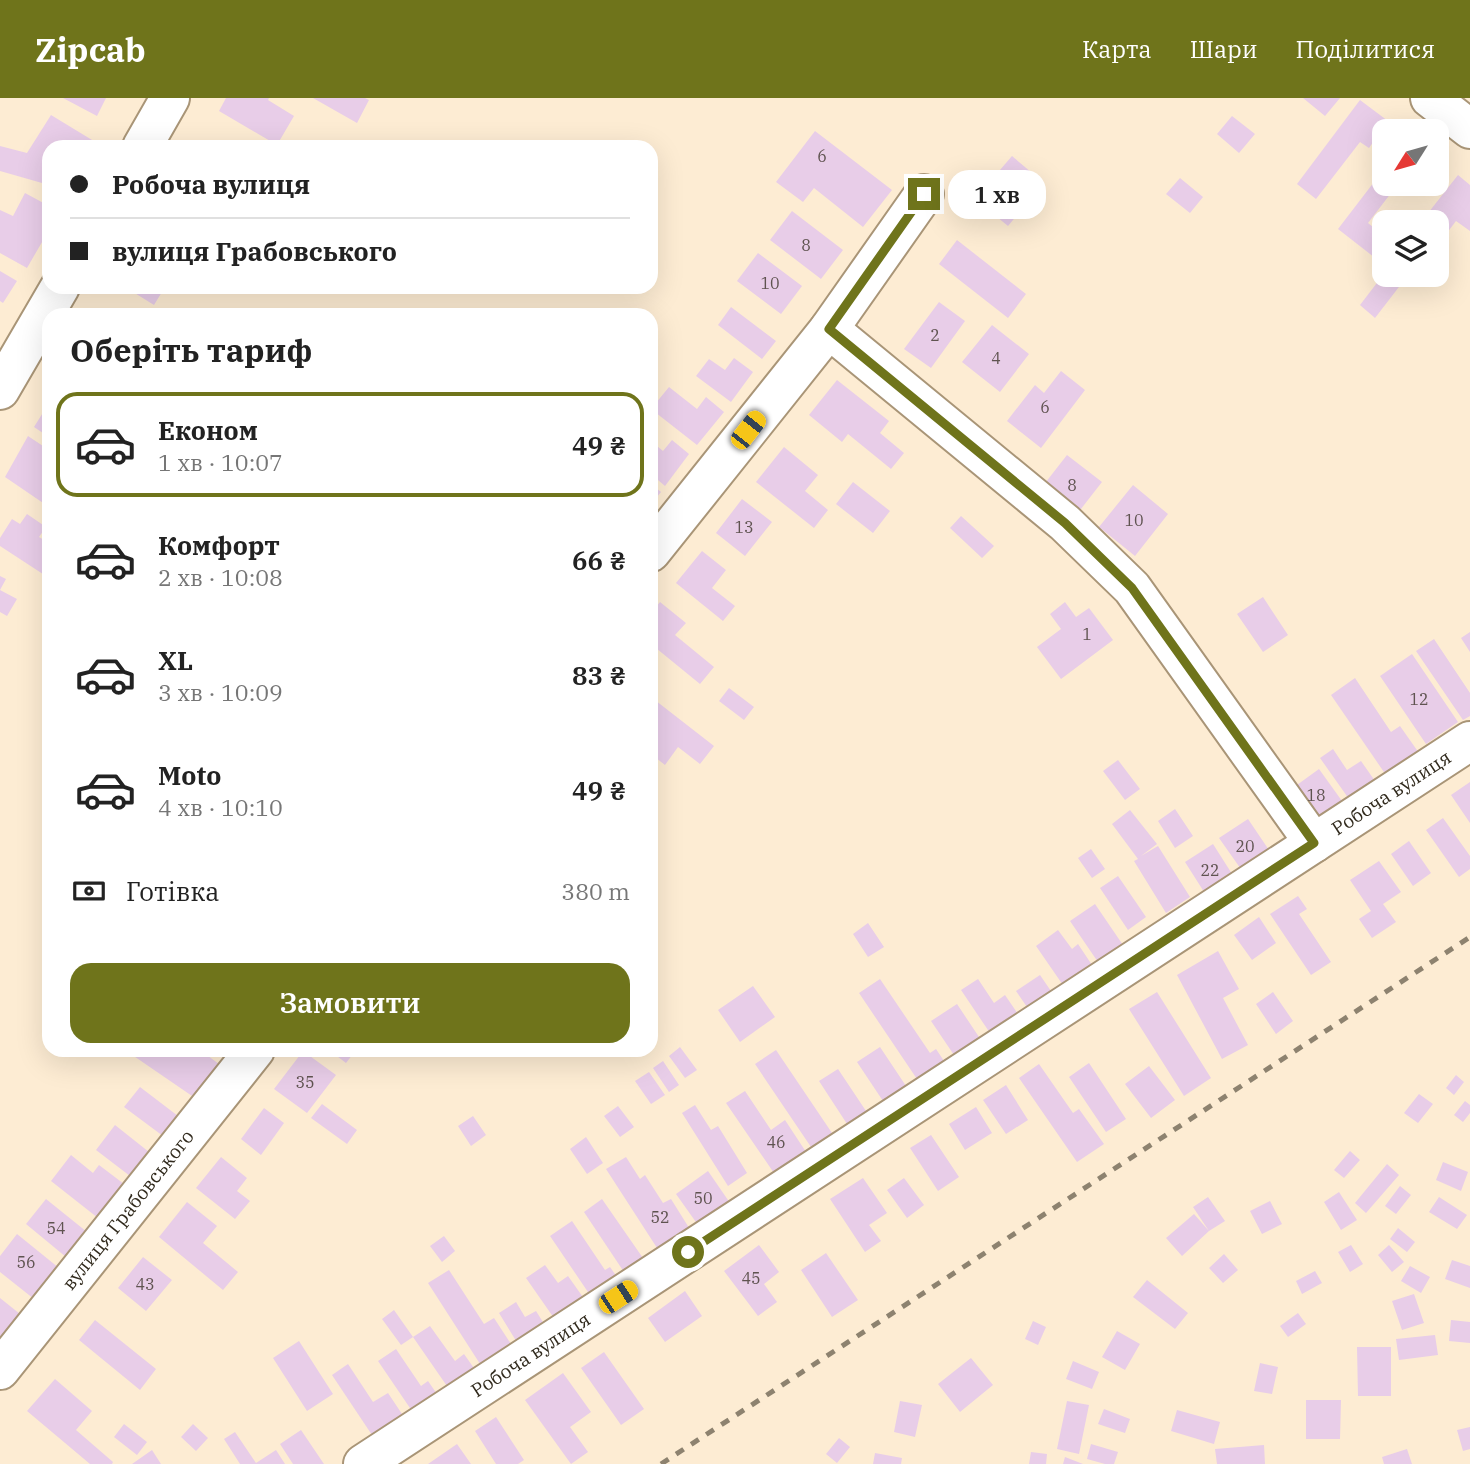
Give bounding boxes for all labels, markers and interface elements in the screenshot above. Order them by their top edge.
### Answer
text: Zipcab [35,28,146,71]
text: Карта [1082,33,1152,65]
text: Шари [1190,33,1258,65]
text: Поділитися [1296,33,1435,65]
north arrow [1372,119,1449,196]
map controls [1372,119,1449,287]
house number: 6 [817,146,827,166]
text: Робоча вулиця [112,167,310,201]
callout: 1 хв [948,170,1046,218]
route end [908,178,940,210]
text: 1 хв [974,179,1020,209]
button: layers [1372,210,1449,287]
text: вулиця Грабовського [112,234,397,268]
house number: 8 [801,235,811,255]
house number: 10 [760,273,780,293]
house number: 2 [930,325,940,345]
text: Оберіть тариф [70,329,313,371]
house number: 4 [991,348,1001,368]
house number: 6 [1040,397,1050,417]
car [727,407,770,453]
icon: car [74,413,137,476]
text: Економ [158,413,258,447]
text: 49 ₴ [572,428,626,462]
text: 1 хв · 10:07 [158,447,283,477]
house number: 8 [1067,475,1077,495]
house number: 10 [1124,510,1144,530]
house number: 13 [734,517,754,537]
icon: car [74,528,137,591]
text: Комфорт [158,528,280,562]
text: 66 ₴ [572,543,626,577]
text: 2 хв · 10:08 [158,562,283,592]
house number: 1 [1082,624,1092,644]
icon: car [74,643,137,706]
text: XL [158,643,193,677]
text: 83 ₴ [572,658,626,692]
text: 3 хв · 10:09 [158,677,283,707]
house number: 12 [1409,689,1429,709]
street label: Робоча вулиця [1327,745,1455,840]
icon: car [74,758,137,821]
text: Moto [158,758,221,792]
text: 49 ₴ [572,773,626,807]
house number: 18 [1306,785,1326,805]
text: 4 хв · 10:10 [158,792,283,822]
house number: 20 [1235,836,1255,856]
house number: 22 [1200,860,1220,880]
icon: cash [70,872,108,910]
text: Готівка [126,874,220,908]
text: 380 m [561,876,630,906]
button: Замовити [70,963,630,1043]
house number: 35 [295,1072,315,1092]
street label: вулиця Грабовського [57,1125,199,1295]
house number: 46 [766,1132,786,1152]
house number: 50 [693,1188,713,1208]
house number: 52 [650,1207,670,1227]
house number: 54 [46,1218,66,1238]
route start [672,1236,704,1268]
house number: 56 [16,1252,36,1272]
house number: 45 [741,1268,761,1288]
house number: 43 [135,1274,155,1294]
car [595,1277,642,1317]
street label: Робоча вулиця [466,1307,595,1402]

